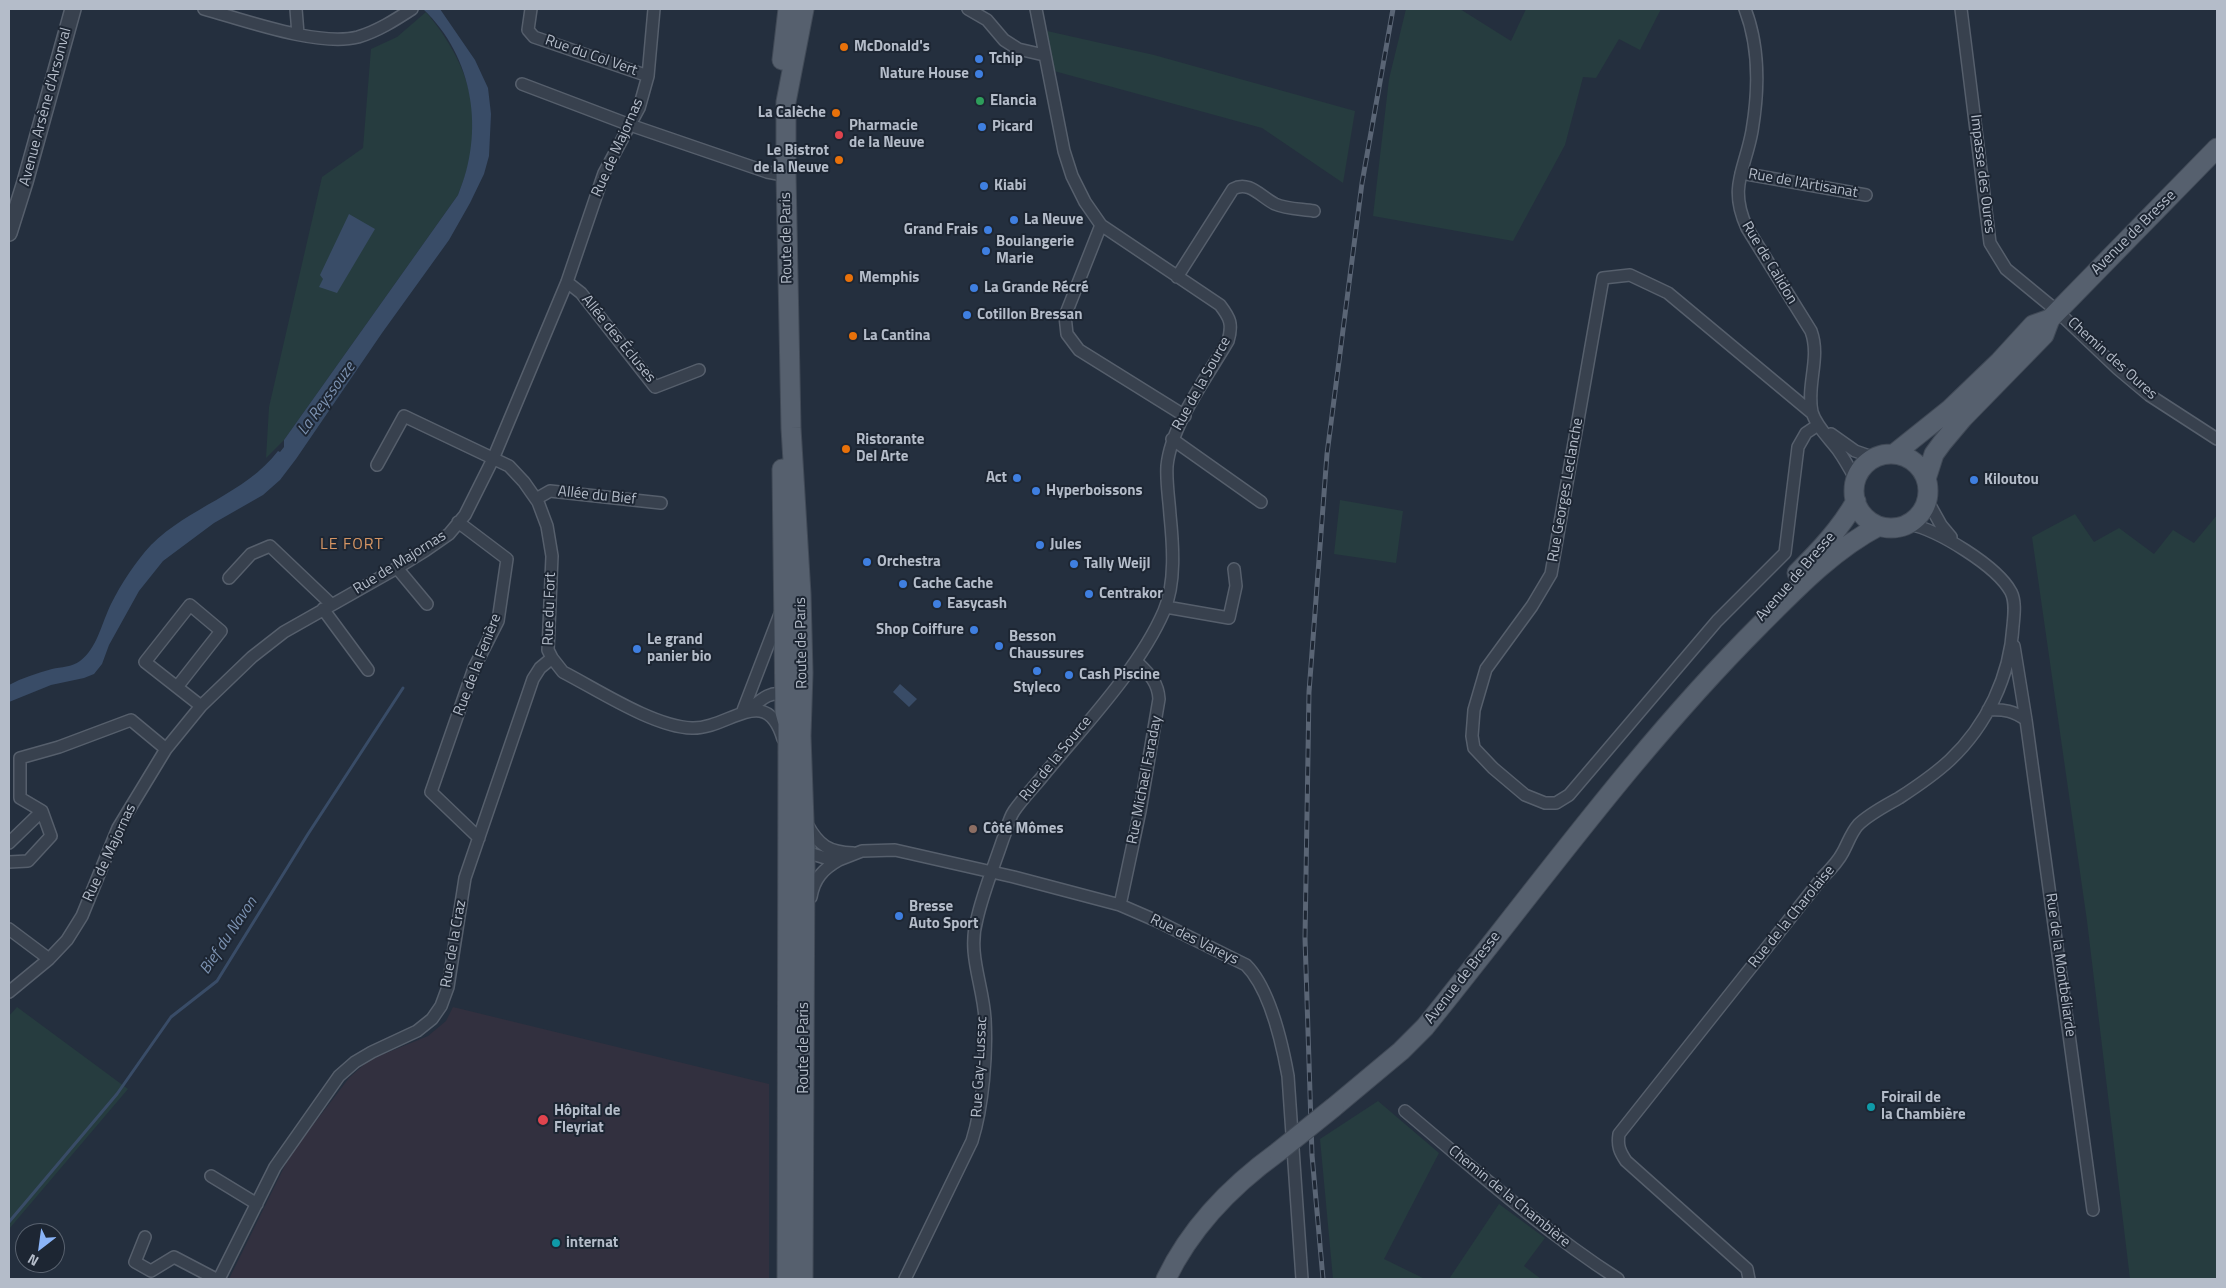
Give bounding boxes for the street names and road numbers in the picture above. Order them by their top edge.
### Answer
street label: Avenue Arsène d'Arsonval [16,26,76,188]
street label: Rue du Col Vert [543,32,639,80]
street label: Rue de Majornas [588,96,648,200]
street label: Impasse des Oures [1966,113,1998,235]
street label: Rue de l'Artisanat [1747,166,1859,202]
street label: Avenue de Bresse [2088,187,2180,279]
street label: Route de Paris [777,192,797,284]
street label: Rue de Calidon [1737,218,1801,308]
street label: Allée des Écluses [577,291,659,387]
street label: Chemin des Oures [2064,314,2160,404]
street label: Rue de la Source [1169,334,1235,434]
street label: Rue Georges Leclanche [1544,417,1588,563]
street label: Allée du Bief [557,483,637,509]
street label: Rue de Majornas [350,527,450,599]
street label: Avenue de Bresse [1752,529,1840,625]
street label: Rue du Fort [540,572,560,646]
street label: Route de Paris [792,597,812,689]
street label: Rue de la Fenière [450,611,506,719]
street label: Rue de la Source [1016,713,1096,805]
street label: Rue Michael Faraday [1124,714,1166,846]
street label: Rue de Majornas [79,801,141,905]
street label: Rue de la Charolaise [1745,862,1839,972]
street label: Rue de la Montbéliarde [2041,892,2079,1038]
street label: Rue de la Craz [437,899,471,989]
street label: Rue des Vareys [1147,911,1241,969]
street label: Avenue de Bresse [1421,928,1505,1028]
street label: Route de Paris [795,1002,813,1094]
street label: Rue Gay-Lussac [968,1016,992,1118]
street label: Chemin de la Chambière [1444,1142,1574,1252]

